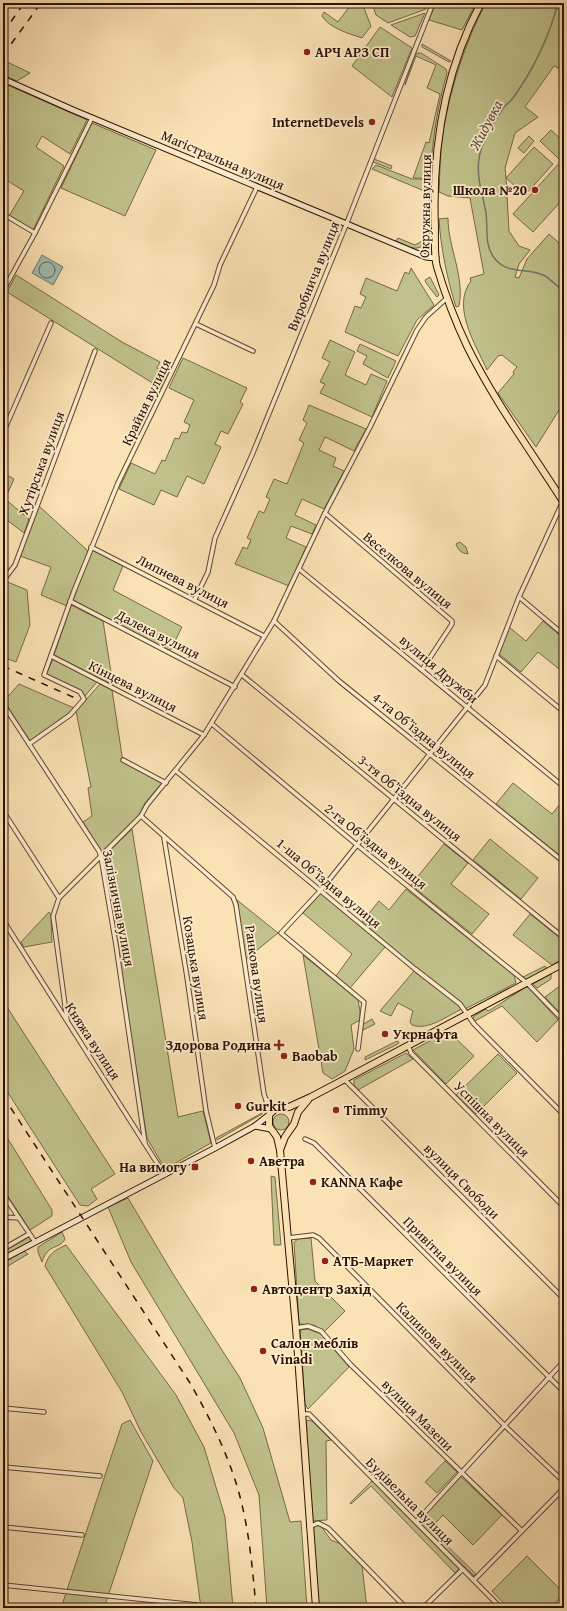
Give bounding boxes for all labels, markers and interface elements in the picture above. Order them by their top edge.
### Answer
place label: АРЧ АРЗ СП [315,42,390,62]
marker: АРЧ АРЗ СП [302,47,312,57]
water label: Жидувка [463,96,508,154]
place label: InternetDevels [272,112,364,132]
marker: InternetDevels [367,117,377,127]
street label: Магістральна вулиця [158,125,288,195]
street label: Окружна вулиця [414,154,436,258]
place label: Школа №20 [453,180,527,200]
marker: Школа №20 [530,185,540,195]
street label: Виробнича вулиця [282,218,344,334]
street label: Крайня вулиця [116,355,176,449]
street label: Хутірська вулиця [13,408,69,518]
street label: Веселкова вулиця [359,527,457,613]
street label: Липнева вулиця [133,549,233,613]
street label: Далека вулиця [112,604,204,664]
street label: вулиця Дружби [395,630,483,708]
street label: Кінцева вулиця [85,655,181,717]
street label: 4-та Обʼїздна вулиця [368,687,480,783]
street label: 3-тя Обʼїздна вулиця [354,750,466,846]
street label: 2-га Обʼїздна вулиця [320,798,432,894]
street label: 1-ша Обʼїздна вулиця [272,833,386,933]
street label: Залізнична вулиця [98,848,140,968]
street label: Козацька вулиця [178,914,214,1022]
street label: Ранкова вулиця [240,924,274,1024]
street label: Княжа вулиця [60,998,126,1084]
place label: Укрнафта [393,1024,459,1044]
marker: Укрнафта [380,1029,390,1039]
place label: Здорова Родина [165,1035,272,1055]
marker: Здорова Родина [274,1040,284,1050]
place label: Baobab [292,1046,338,1066]
marker: Baobab [279,1051,289,1061]
street label: Успішна вулиця [450,1077,534,1161]
place label: Gurkit [246,1096,287,1116]
place label: Timmy [344,1100,389,1120]
marker: Gurkit [233,1101,243,1111]
marker: Timmy [331,1105,341,1115]
street label: вулиця Свободи [420,1139,504,1223]
place label: Аветра [259,1151,306,1171]
marker: Аветра [246,1156,256,1166]
place label: На вимогу [119,1157,188,1177]
marker: На вимогу [190,1162,200,1172]
place label: KANNA Кафе [321,1172,403,1192]
marker: KANNA Кафе [308,1177,318,1187]
street label: Привітна вулиця [399,1212,487,1300]
place label: АТБ-Маркет [333,1251,414,1271]
marker: АТБ-Маркет [320,1256,330,1266]
place label: Автоцентр Захід [262,1279,372,1299]
marker: Автоцентр Захід [249,1284,259,1294]
street label: Калинова вулиця [392,1297,482,1387]
place label: Салон меблів Vinadi [271,1333,358,1369]
marker: Салон меблів Vinadi [258,1346,268,1356]
street label: вулиця Мазепи [377,1374,459,1456]
street label: Будівельна вулиця [361,1452,459,1550]

